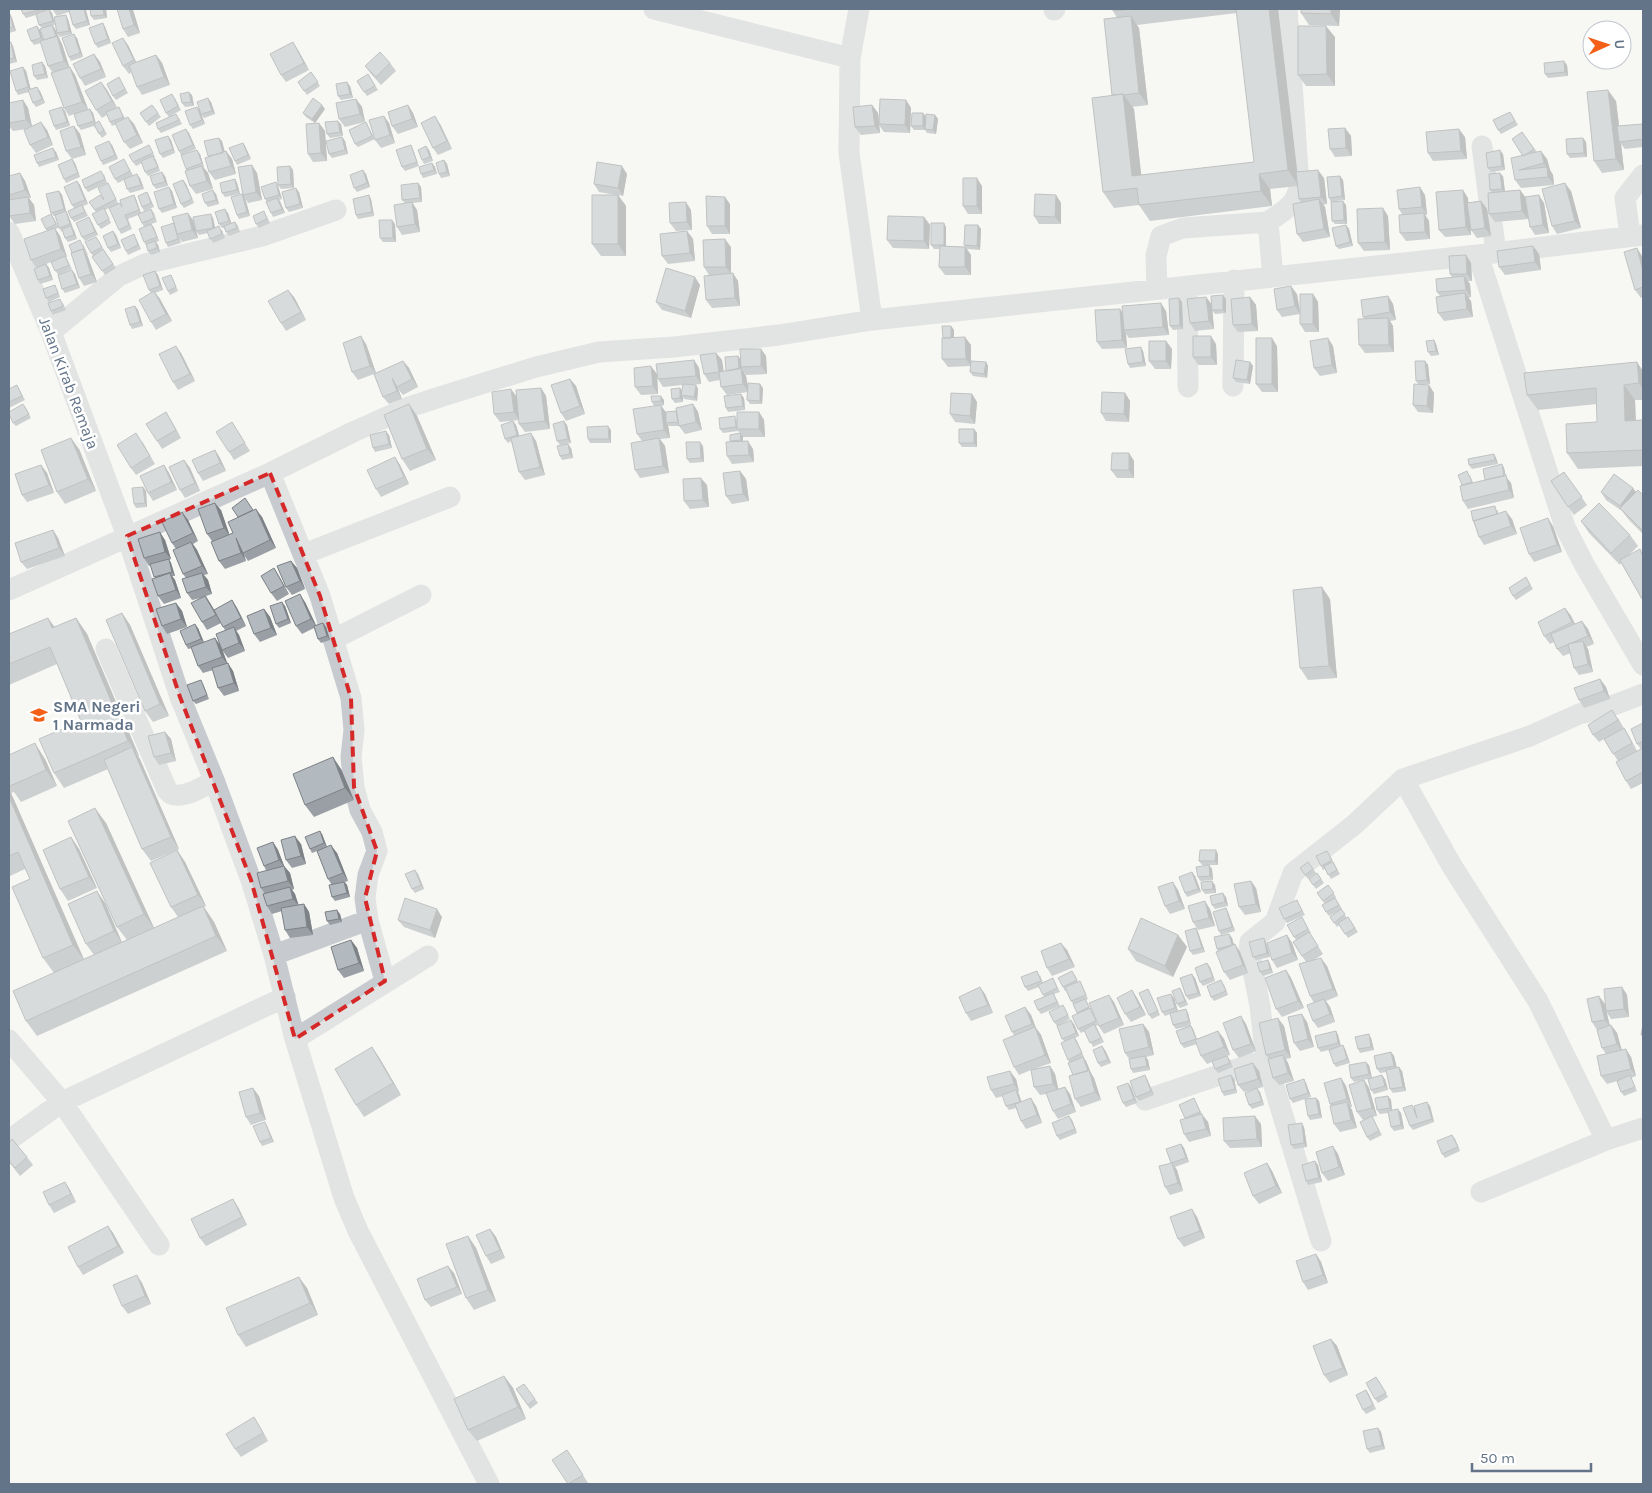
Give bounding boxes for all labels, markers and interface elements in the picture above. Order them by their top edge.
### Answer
north arrow [1582,20,1632,70]
text: U [1611,39,1628,50]
street label: Jalan Kirab Remaja [35,314,103,452]
place label: SMA Negeri 1 Narmada [53,697,141,734]
school or university icon: SMA Negeri 1 Narmada [29,705,49,725]
scale bar [1472,1440,1591,1472]
text: 50 m [1480,1449,1515,1467]

